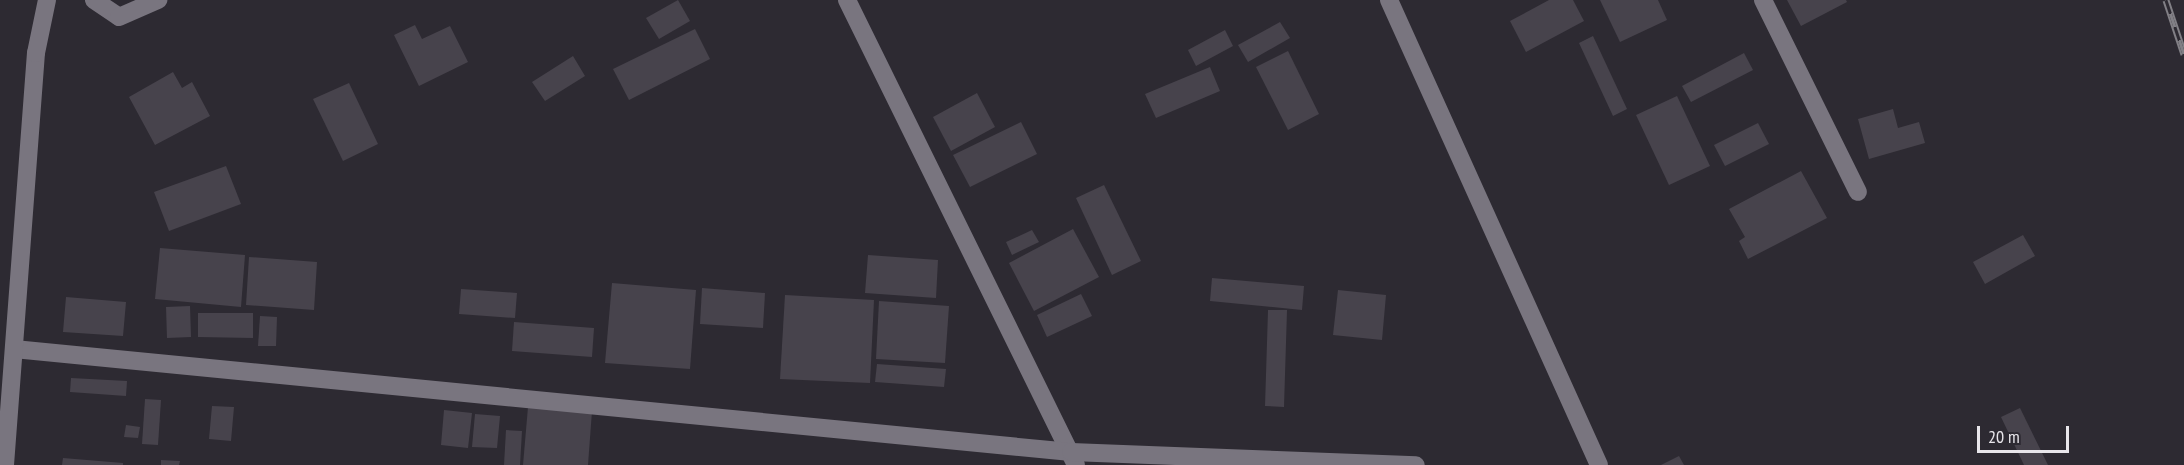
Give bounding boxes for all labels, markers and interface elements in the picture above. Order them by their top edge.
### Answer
scale bar [1980,414,2072,452]
text: 20 m [1988,425,2020,448]

